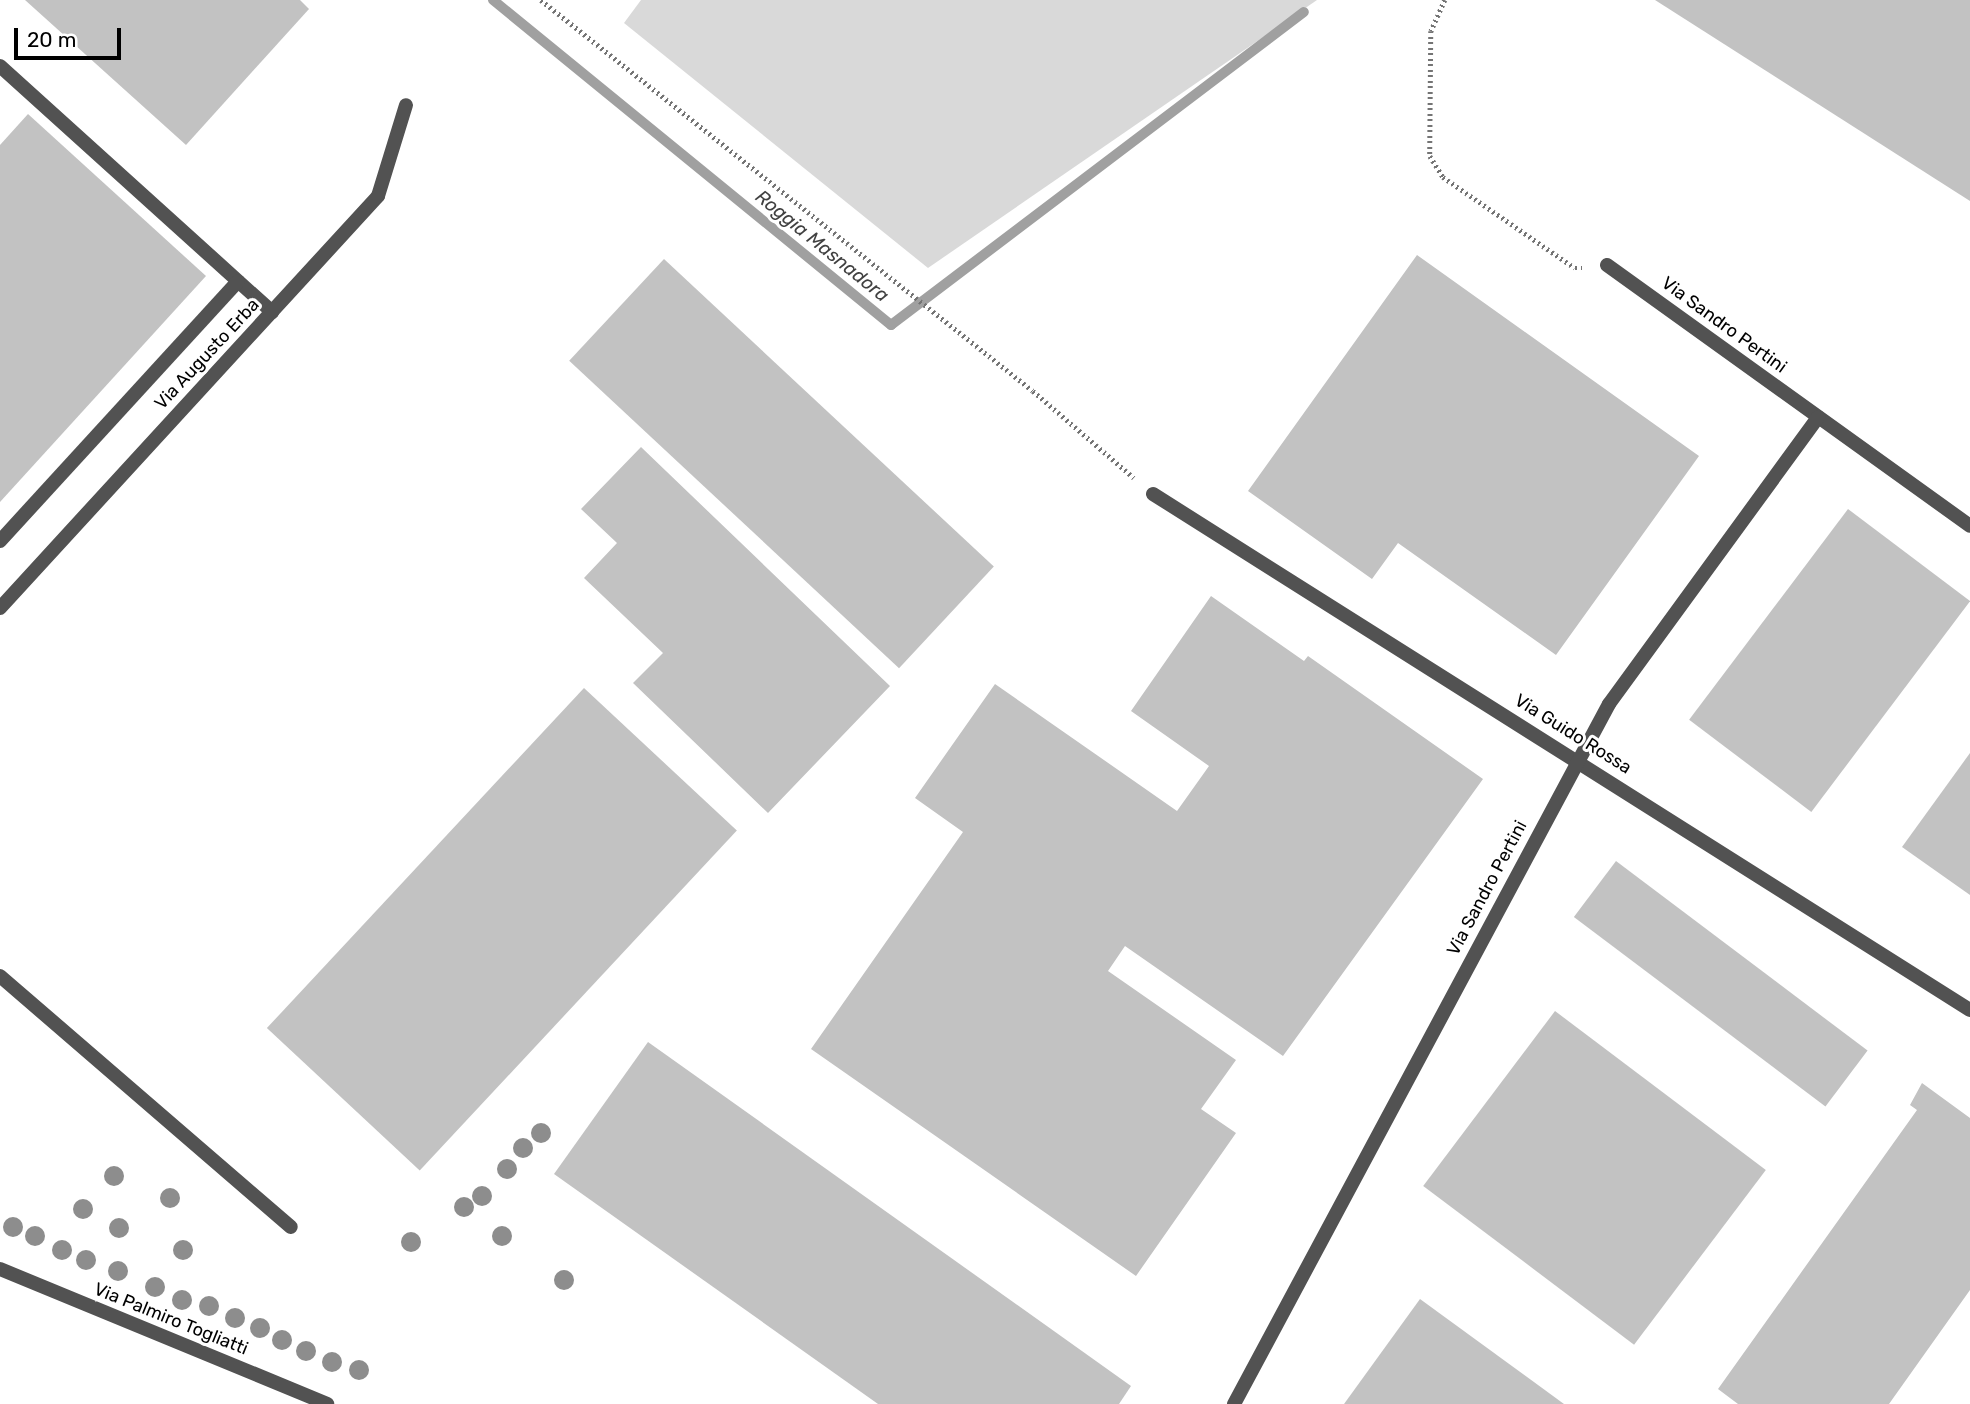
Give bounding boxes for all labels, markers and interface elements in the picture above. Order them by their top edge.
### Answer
scale bar [18,14,124,58]
text: 20 m [27,27,76,52]
water label: Roggia Masnadora [751,185,893,307]
street label: Via Sandro Pertini [1657,272,1791,378]
street label: Via Augusto Erba [150,294,264,414]
street label: Via Guido Rossa [1511,689,1635,779]
street label: Via Sandro Pertini [1442,817,1532,959]
street label: Via Palmiro Togliatti [91,1278,251,1360]

